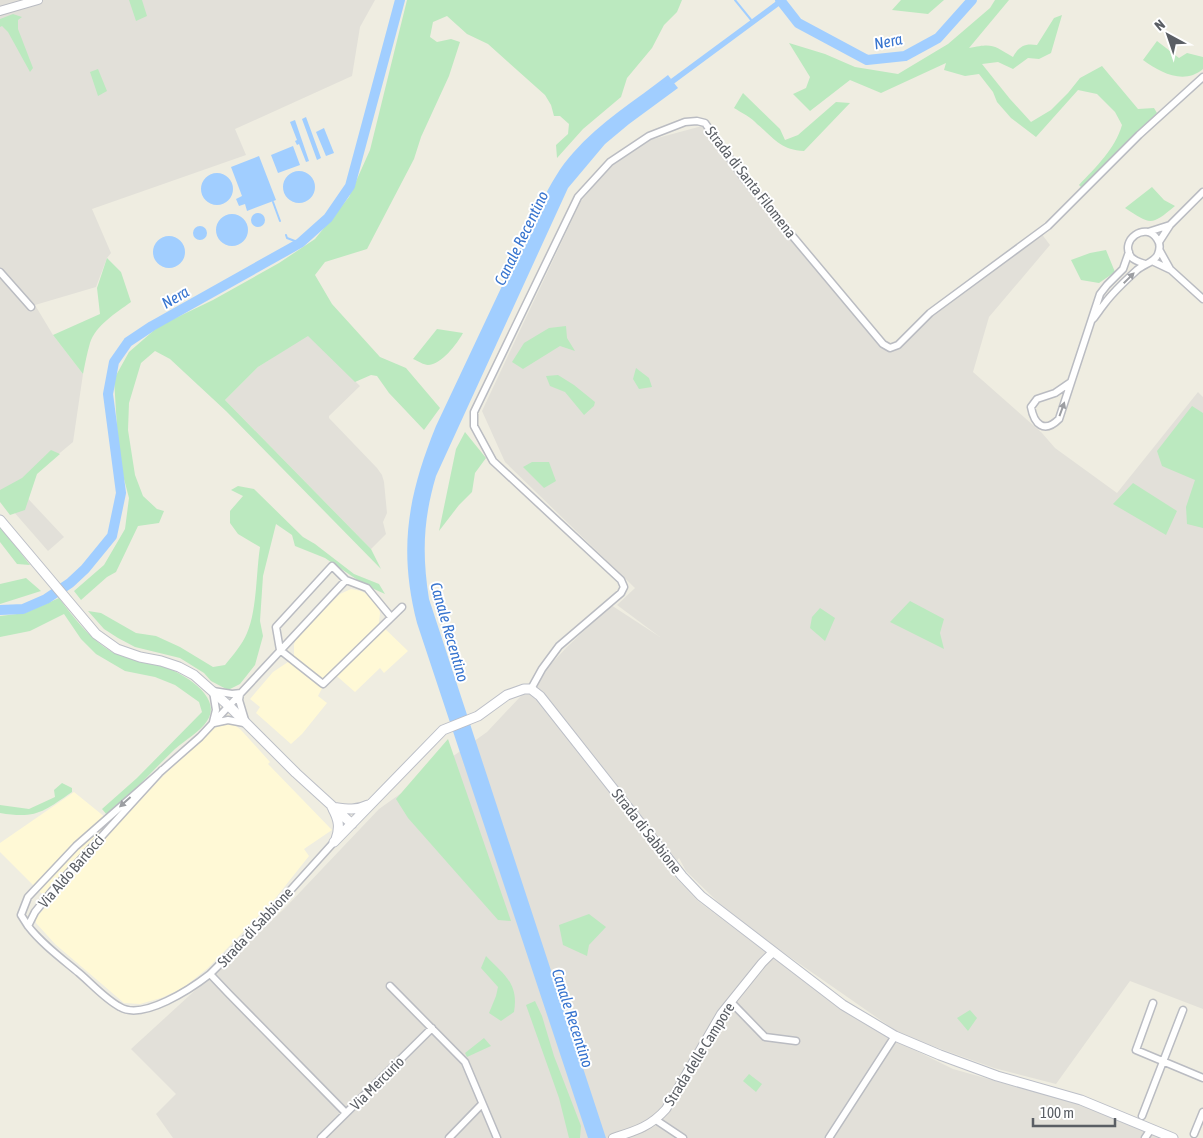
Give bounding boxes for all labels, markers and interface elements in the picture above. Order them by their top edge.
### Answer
north arrow [1143,10,1193,60]
text: N [1151,16,1168,34]
water label: Nera [872,29,904,53]
street label: Strada di Santa Filomena [702,123,800,241]
water label: Canale Recentino [490,188,552,288]
one-way arrow [1123,272,1135,284]
water label: Nera [158,282,192,312]
one-way arrow [1059,402,1066,417]
water label: Canale Recentino [427,580,473,684]
street label: Strada di Sabbione [609,785,685,877]
one-way arrow [119,797,132,808]
street label: Via Aldo Bartocci [35,831,107,911]
street label: Strada di Sabbione [214,884,296,970]
water label: Canale Recentino [549,966,597,1070]
street label: Strada delle Campore [660,999,738,1109]
street label: Via Mercurio [347,1053,407,1113]
scale bar [1033,1096,1116,1128]
text: 100 m [1040,1104,1074,1121]

